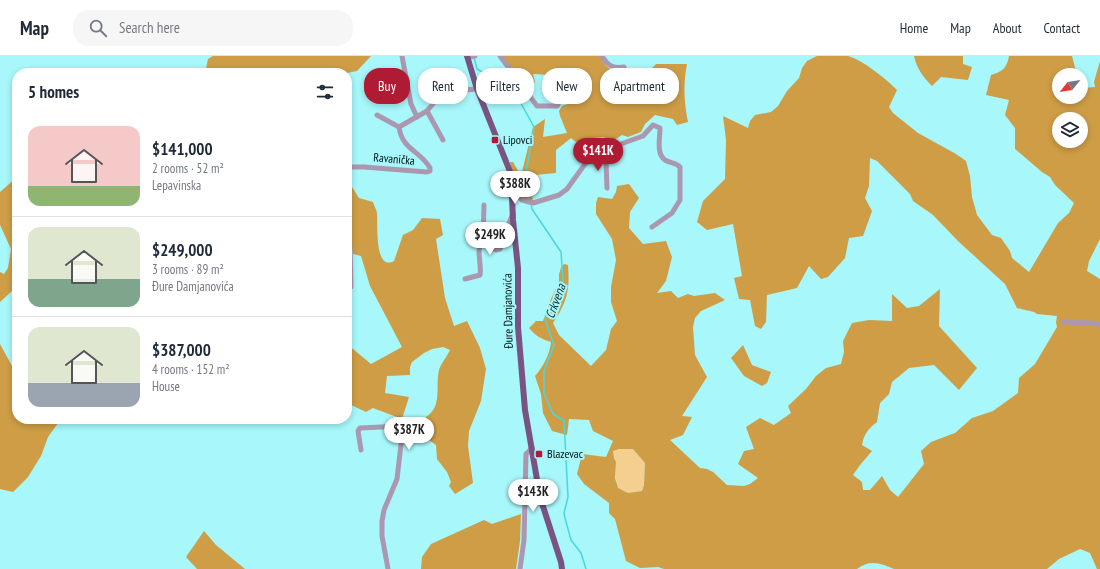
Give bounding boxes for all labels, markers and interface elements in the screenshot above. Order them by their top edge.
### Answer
search box [73,10,353,46]
text: Map [20,16,49,40]
icon: search [87,17,109,39]
text: Search here [119,18,180,37]
text: Home [900,19,928,37]
text: Map [950,19,971,37]
text: About [993,19,1022,37]
text: Contact [1044,19,1080,37]
chip: Buy [364,68,410,104]
chip: Rent [418,68,468,104]
chip: Filters [476,68,534,104]
chip: New [542,68,592,104]
chip: Apartment [600,68,679,104]
north arrow [1052,68,1088,104]
map controls [1052,68,1088,148]
text: 5 homes [28,81,79,103]
icon: filters [314,81,336,103]
button: layers [1052,112,1088,148]
place label: Lipovci [503,132,532,147]
marker: Lipovci [490,135,500,145]
text: $141,000 [152,138,213,160]
pin: $141K [570,138,626,172]
icon: home [60,142,108,190]
text: $141K [582,142,614,159]
street label: Ravanička [373,149,416,168]
text: 2 rooms · 52 m² [152,160,224,177]
pin: $388K [487,171,543,205]
text: $388K [499,175,531,192]
text: Lepavinska [152,177,201,194]
pin: $249K [462,222,518,256]
text: $249K [474,226,506,243]
text: $249,000 [152,239,213,261]
icon: home [60,243,108,291]
text: 3 rooms · 89 m² [152,261,224,278]
street label: Đure Damjanovića [499,273,516,350]
text: Đure Damjanovića [152,278,234,295]
water label: Crkvena [541,281,570,321]
text: $387,000 [152,339,211,361]
icon: home [60,343,108,391]
text: 4 rooms · 152 m² [152,361,230,378]
text: House [152,378,180,395]
pin: $387K [381,417,437,451]
text: $387K [393,421,425,438]
place label: Blazevac [547,446,584,461]
marker: Blazevac [534,449,544,459]
pin: $143K [505,479,561,513]
text: $143K [517,483,549,500]

